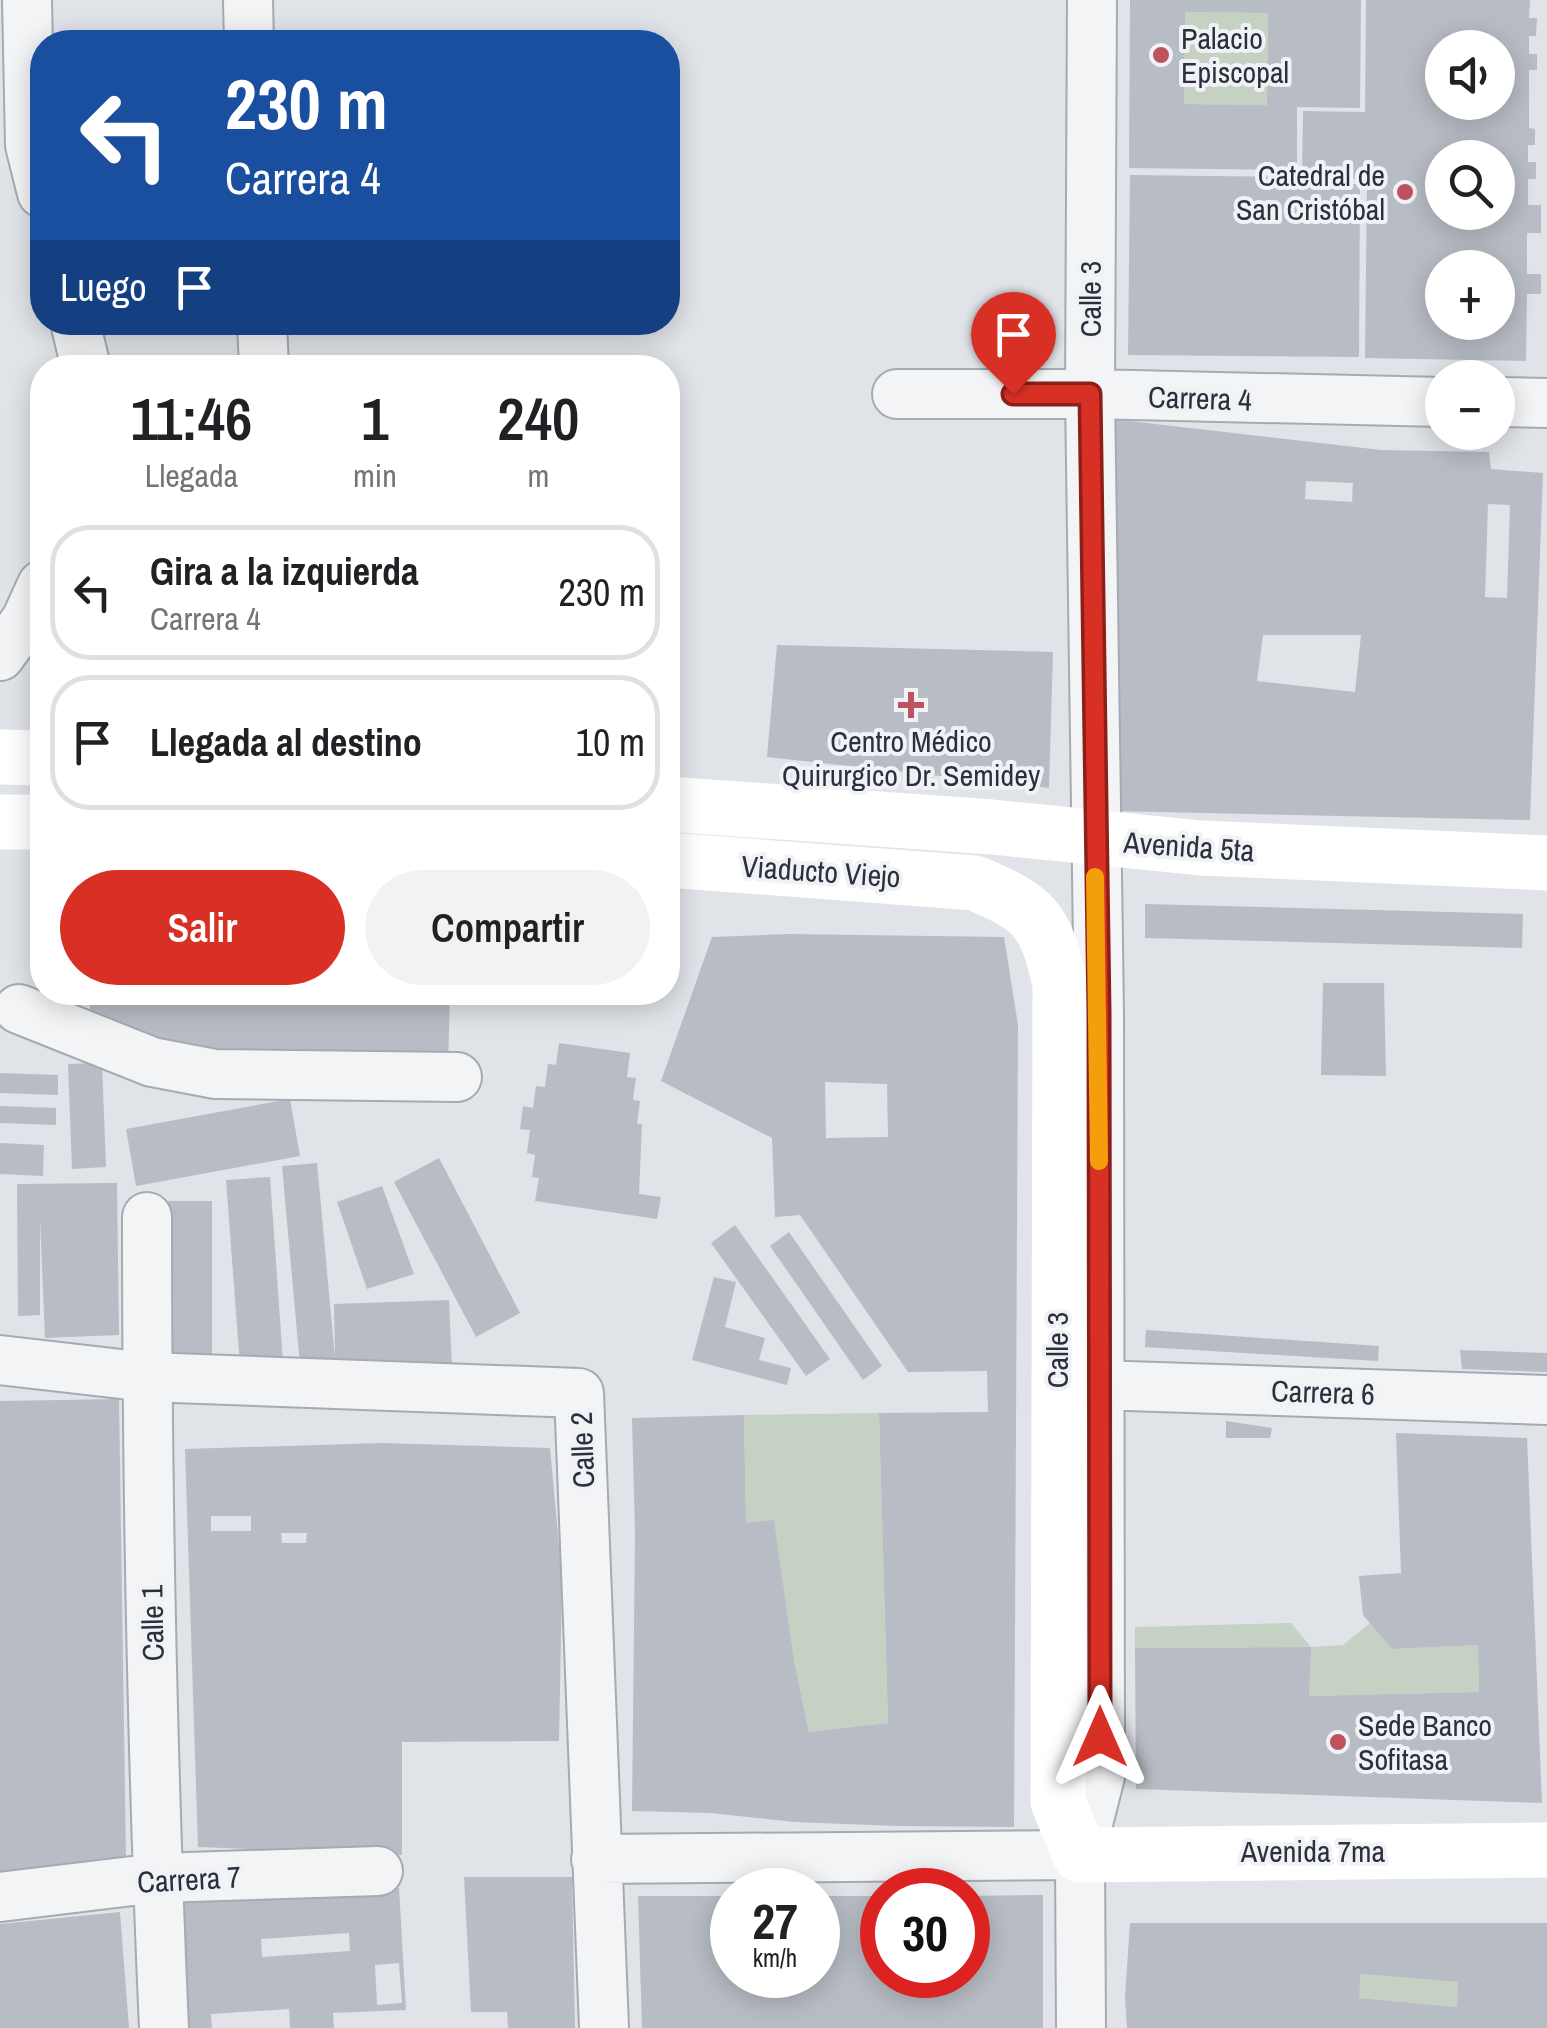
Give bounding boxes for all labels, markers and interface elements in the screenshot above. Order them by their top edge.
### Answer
place label: Palacio Episcopal [1181,18,1289,92]
map controls [1425,30,1515,450]
button: sound [1425,30,1515,120]
marker: Palacio Episcopal [1150,44,1172,66]
text: 230 m [225,57,388,151]
icon: left [60,70,190,200]
button: search [1425,140,1515,230]
text: Carrera 4 [225,147,381,208]
place label: Catedral de San Cristóbal [1236,155,1385,229]
marker: Catedral de San Cristóbal [1394,181,1416,203]
button: + [1425,250,1515,340]
icon: arrive [167,260,222,315]
street label: Calle 3 [1070,261,1110,337]
text: Luego [60,262,147,313]
pin [971,292,1056,395]
icon: arrive [986,307,1041,362]
button: − [1425,360,1515,450]
street label: Carrera 4 [1147,376,1253,420]
text: 11:46 [131,378,252,459]
text: 1 [361,378,389,459]
text: 240 [497,378,579,459]
text: Llegada [145,454,238,497]
text: min [353,454,397,497]
text: m [527,454,549,497]
text: Gira a la izquierda [150,546,418,597]
icon: left [65,565,120,620]
text: 230 m [558,567,645,618]
text: Carrera 4 [150,597,261,640]
marker: Centro Médico Quirurgico Dr. Semidey [898,692,924,718]
icon: arrive [65,715,120,770]
text: Llegada al destino [150,717,422,768]
text: 10 m [576,717,645,768]
place label: Centro Médico Quirurgico Dr. Semidey [782,721,1041,795]
street label: Avenida 5ta [1121,821,1256,871]
street label: Viaducto Viejo [740,845,902,897]
button: Salir [60,870,345,985]
button: Compartir [365,870,650,985]
street label: Calle 3 [1037,1312,1077,1388]
street label: Carrera 6 [1270,1370,1376,1414]
street label: Calle 2 [561,1411,603,1489]
street label: Calle 1 [131,1584,173,1662]
position arrow [1048,1685,1152,1789]
place label: Sede Banco Sofitasa [1358,1705,1492,1779]
marker: Sede Banco Sofitasa [1327,1731,1349,1753]
street label: Avenida 7ma [1240,1831,1386,1871]
street label: Carrera 7 [136,1856,242,1902]
speed limit sign: 30 [860,1868,990,1998]
text: 27 [752,1887,798,1955]
text: km/h [753,1941,797,1975]

